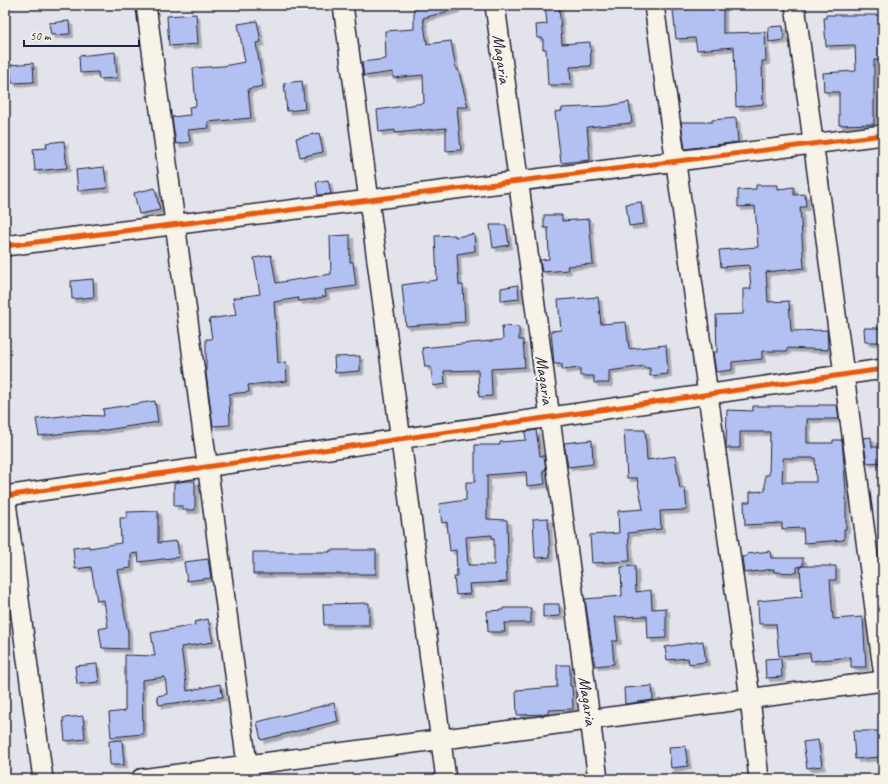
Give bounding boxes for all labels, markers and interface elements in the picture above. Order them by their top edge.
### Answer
scale bar [24,22,139,48]
text: 50 m [30,28,52,44]
street label: Magaria [488,33,516,86]
street label: Magaria [531,354,559,407]
street label: Magaria [574,675,602,728]

